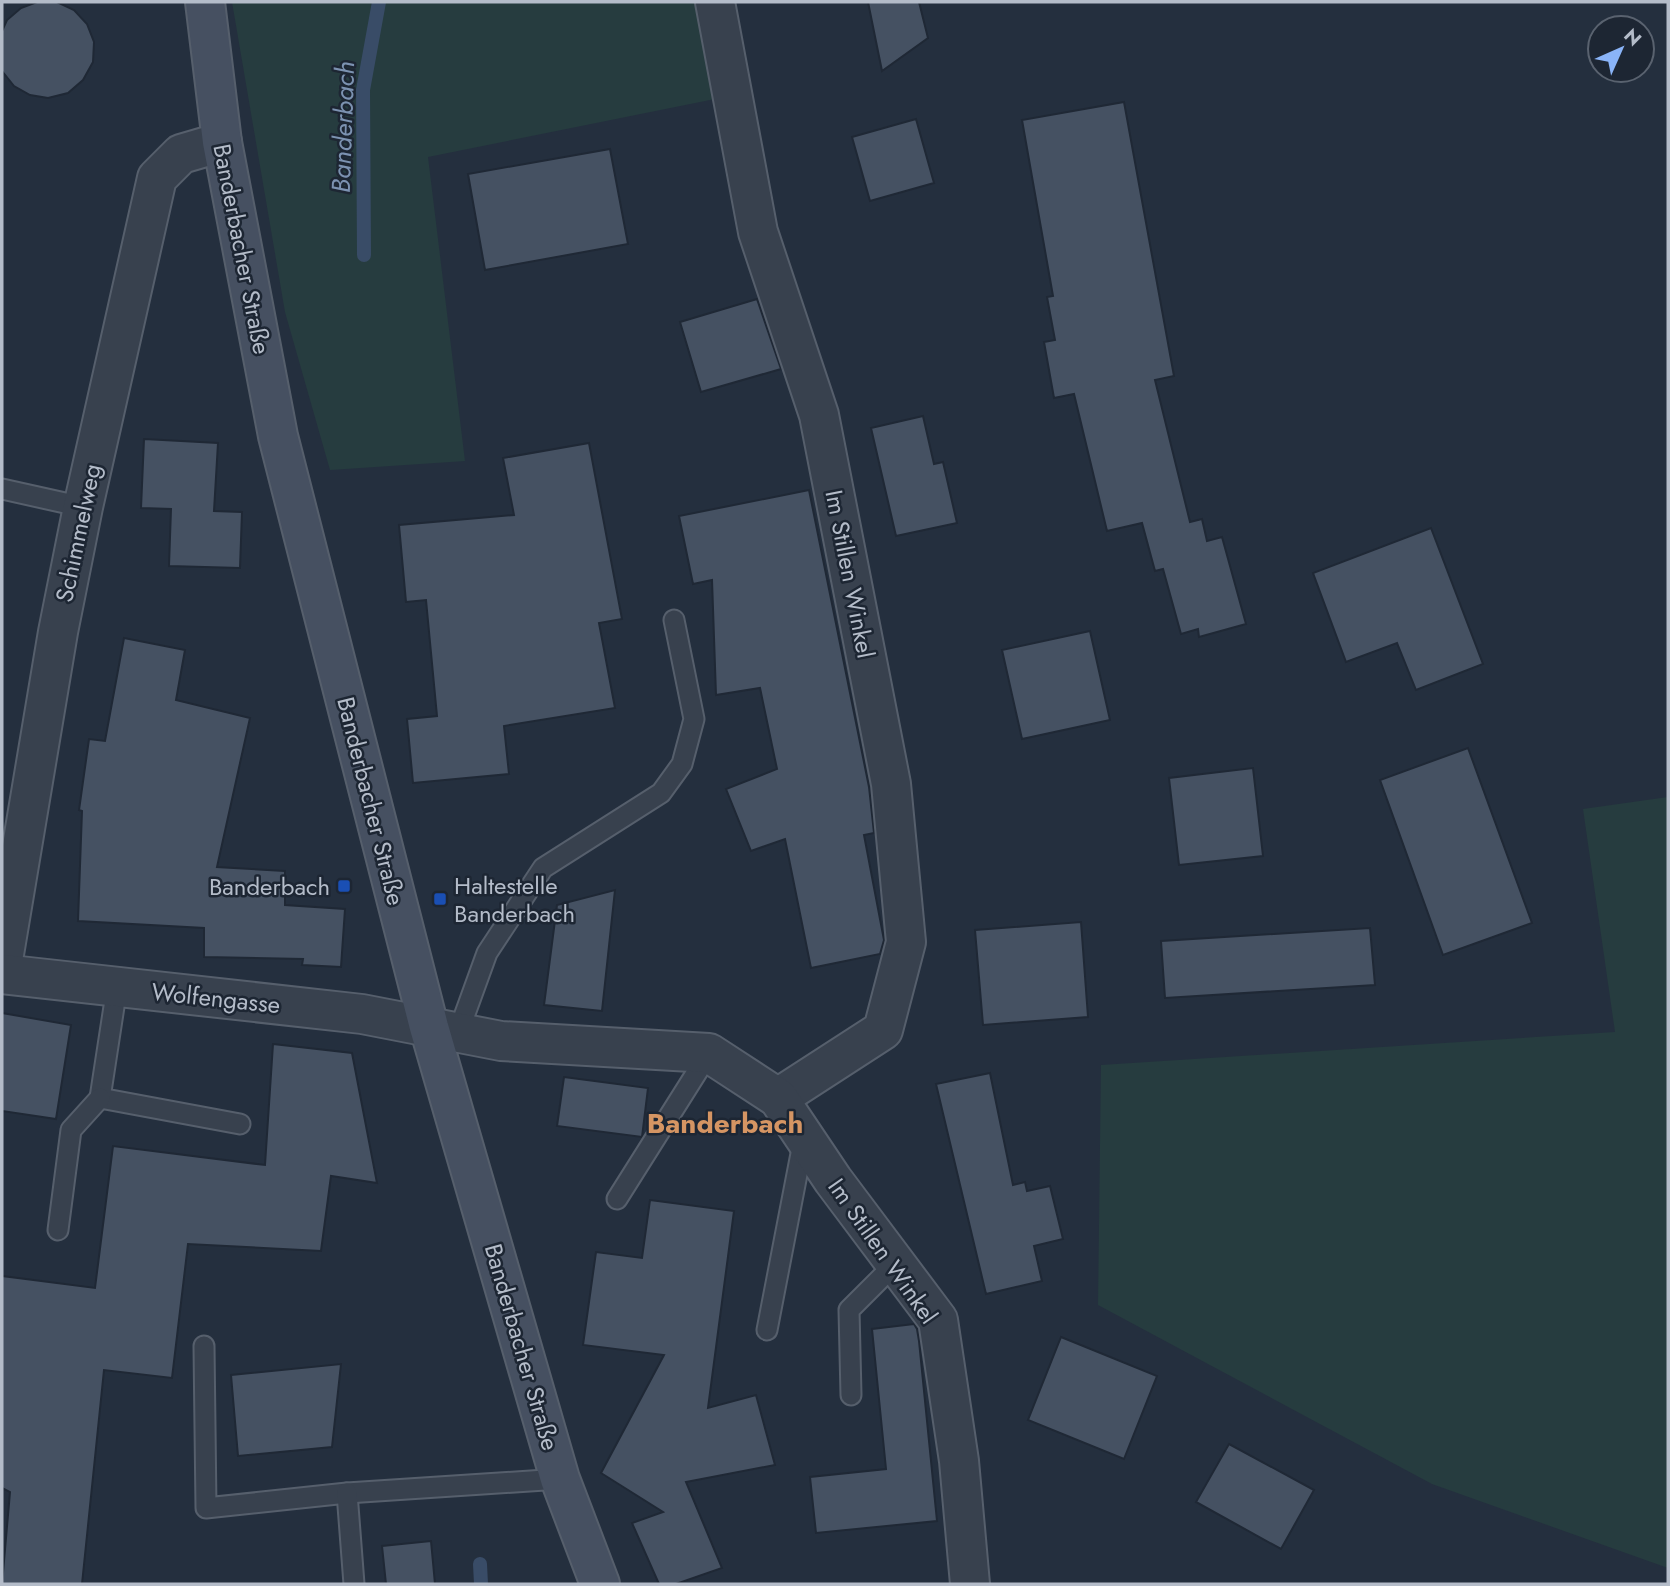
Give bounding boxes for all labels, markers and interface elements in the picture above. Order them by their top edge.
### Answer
north arrow [1586,14,1656,84]
text: N [1618,22,1648,52]
water label: Banderbach [322,60,364,194]
street label: Banderbacher Straße [204,141,280,357]
street label: Schimmelweg [46,461,110,605]
street label: Im Stillen Winkel [817,487,883,661]
street label: Banderbacher Straße [328,693,414,909]
place label: Haltestelle Banderbach [454,868,575,931]
place label: Banderbach [209,869,330,904]
marker: Banderbach [336,878,352,894]
marker: Haltestelle Banderbach [432,891,448,907]
street label: Wolfengasse [150,974,282,1022]
district label: Banderbach [647,1103,803,1144]
street label: Im Stillen Winkel [820,1171,946,1331]
street label: Banderbacher Straße [476,1240,568,1454]

